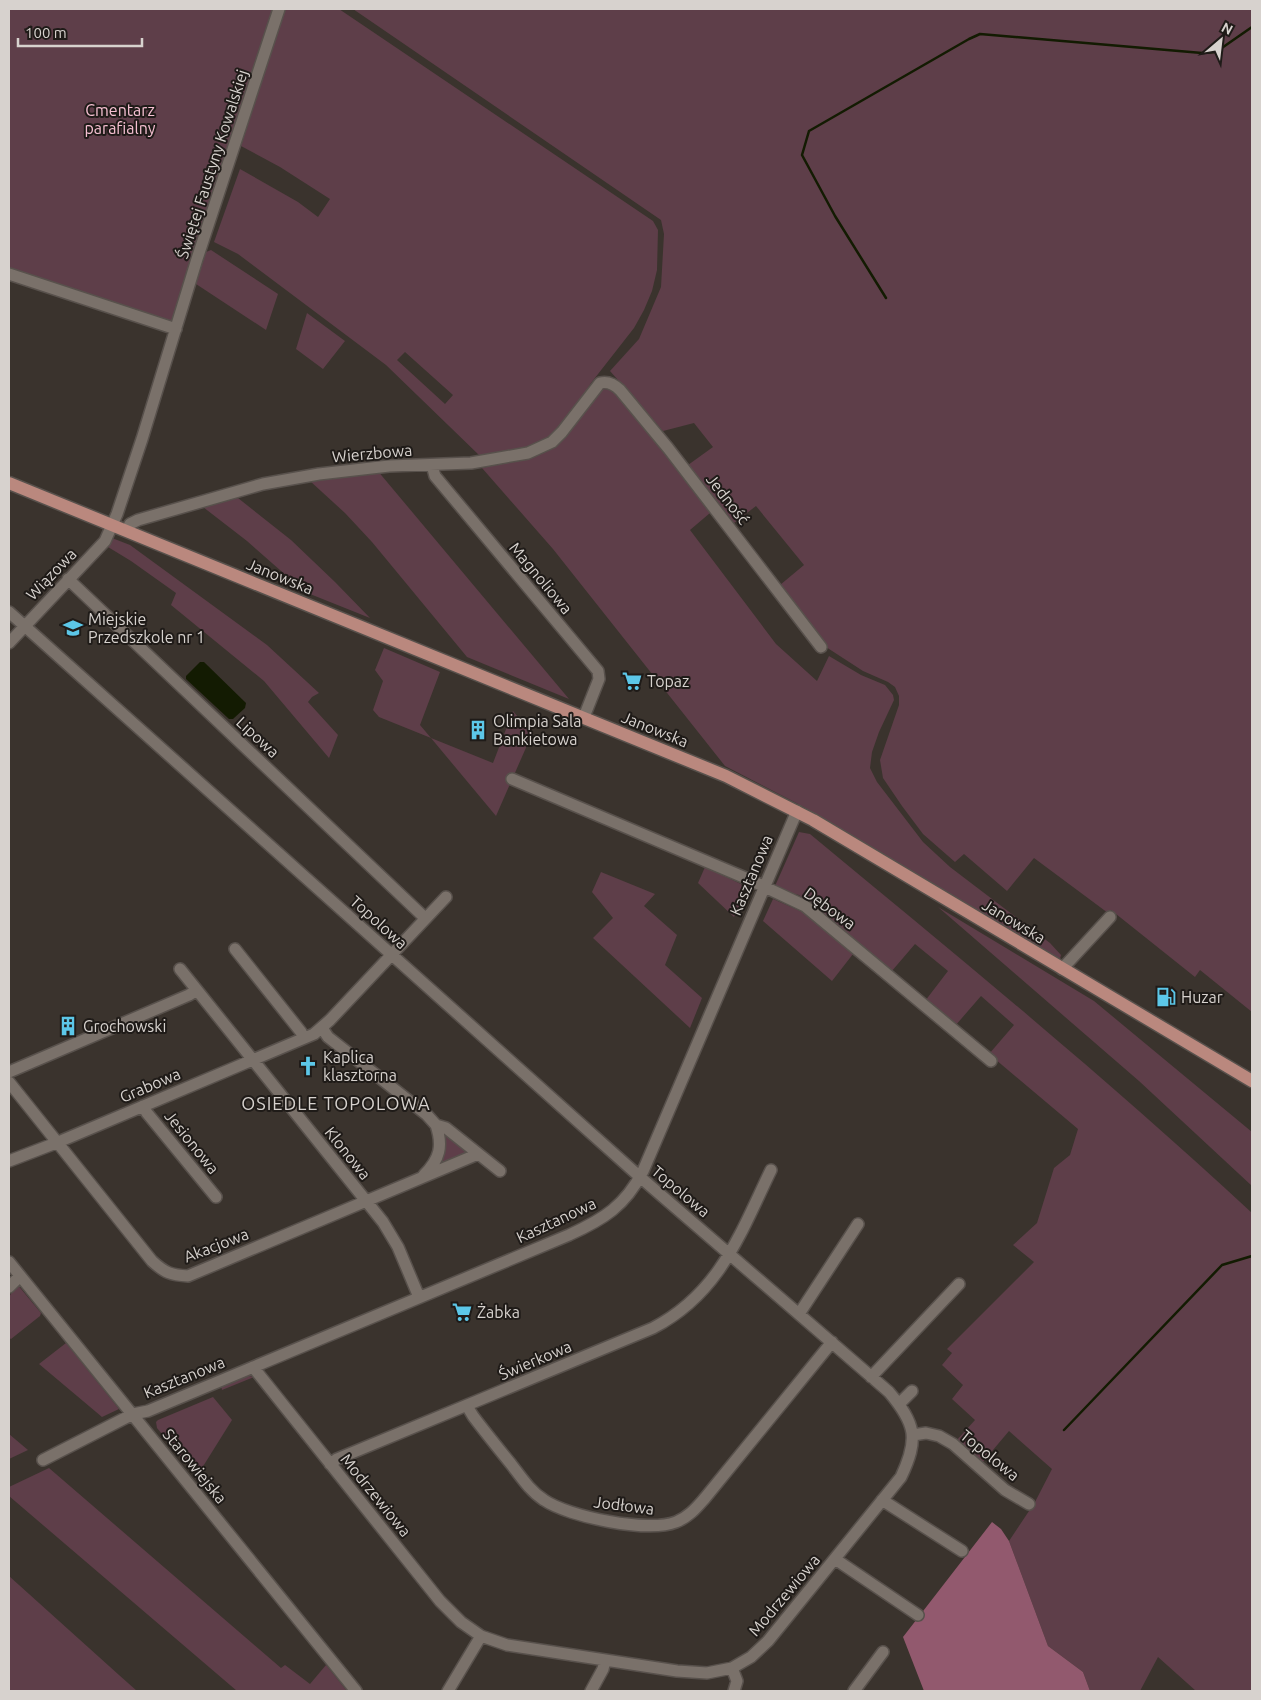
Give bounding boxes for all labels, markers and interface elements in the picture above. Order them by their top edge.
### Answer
scale bar [18,15,141,47]
north arrow [1196,15,1246,65]
text: N [1219,19,1235,38]
text: 100 m [25,24,67,41]
street label: Świętej Faustyny Kowalskiej [172,67,251,261]
park label: Cmentarz parafialny [85,101,156,137]
street label: Wierzbowa [331,441,413,465]
street label: Jedność [703,470,754,528]
street label: Magnoliowa [506,539,576,617]
street label: Wiązowa [22,545,80,603]
street label: Janowska [244,555,316,597]
place label: Miejskie Przedszkole nr 1 [88,610,205,646]
school or university icon: Miejskie Przedszkole nr 1 [62,617,84,639]
supermarket icon: Topaz [621,670,643,692]
place label: Topaz [647,672,689,690]
street label: Janowska [619,708,691,750]
place label: Olimpia Sala Bankietowa [493,712,582,748]
street label: Lipowa [233,713,283,761]
building icon: Olimpia Sala Bankietowa [467,719,489,741]
street label: Kasztanowa [726,832,776,918]
street label: Dębowa [801,883,859,933]
street label: Topolowa [347,892,411,952]
street label: Janowska [979,895,1049,947]
fuel station icon: Huzar [1155,986,1177,1008]
place label: Huzar [1181,988,1223,1006]
building icon: Grochowski [57,1015,79,1037]
place label: Grochowski [83,1017,166,1035]
place label: Kaplica klasztorna [323,1048,397,1084]
church icon: Kaplica klasztorna [297,1055,319,1077]
street label: Grabowa [117,1064,183,1106]
district label: OSIEDLE TOPOLOWA [241,1093,431,1113]
street label: Jesionowa [161,1107,223,1177]
street label: Klonowa [321,1123,375,1183]
street label: Topolowa [648,1161,714,1221]
street label: Kasztanowa [513,1194,599,1246]
street label: Akacjowa [181,1224,251,1266]
supermarket icon: Żabka [451,1301,473,1323]
place label: Żabka [477,1303,520,1321]
street label: Świerkowa [496,1336,574,1383]
street label: Kasztanowa [141,1353,227,1401]
street label: Starowiejska [160,1425,230,1507]
street label: Topolowa [957,1426,1023,1484]
street label: Modrzewiowa [337,1450,415,1540]
street label: Jodłowa [593,1492,655,1518]
street label: Modrzewiowa [745,1551,823,1639]

